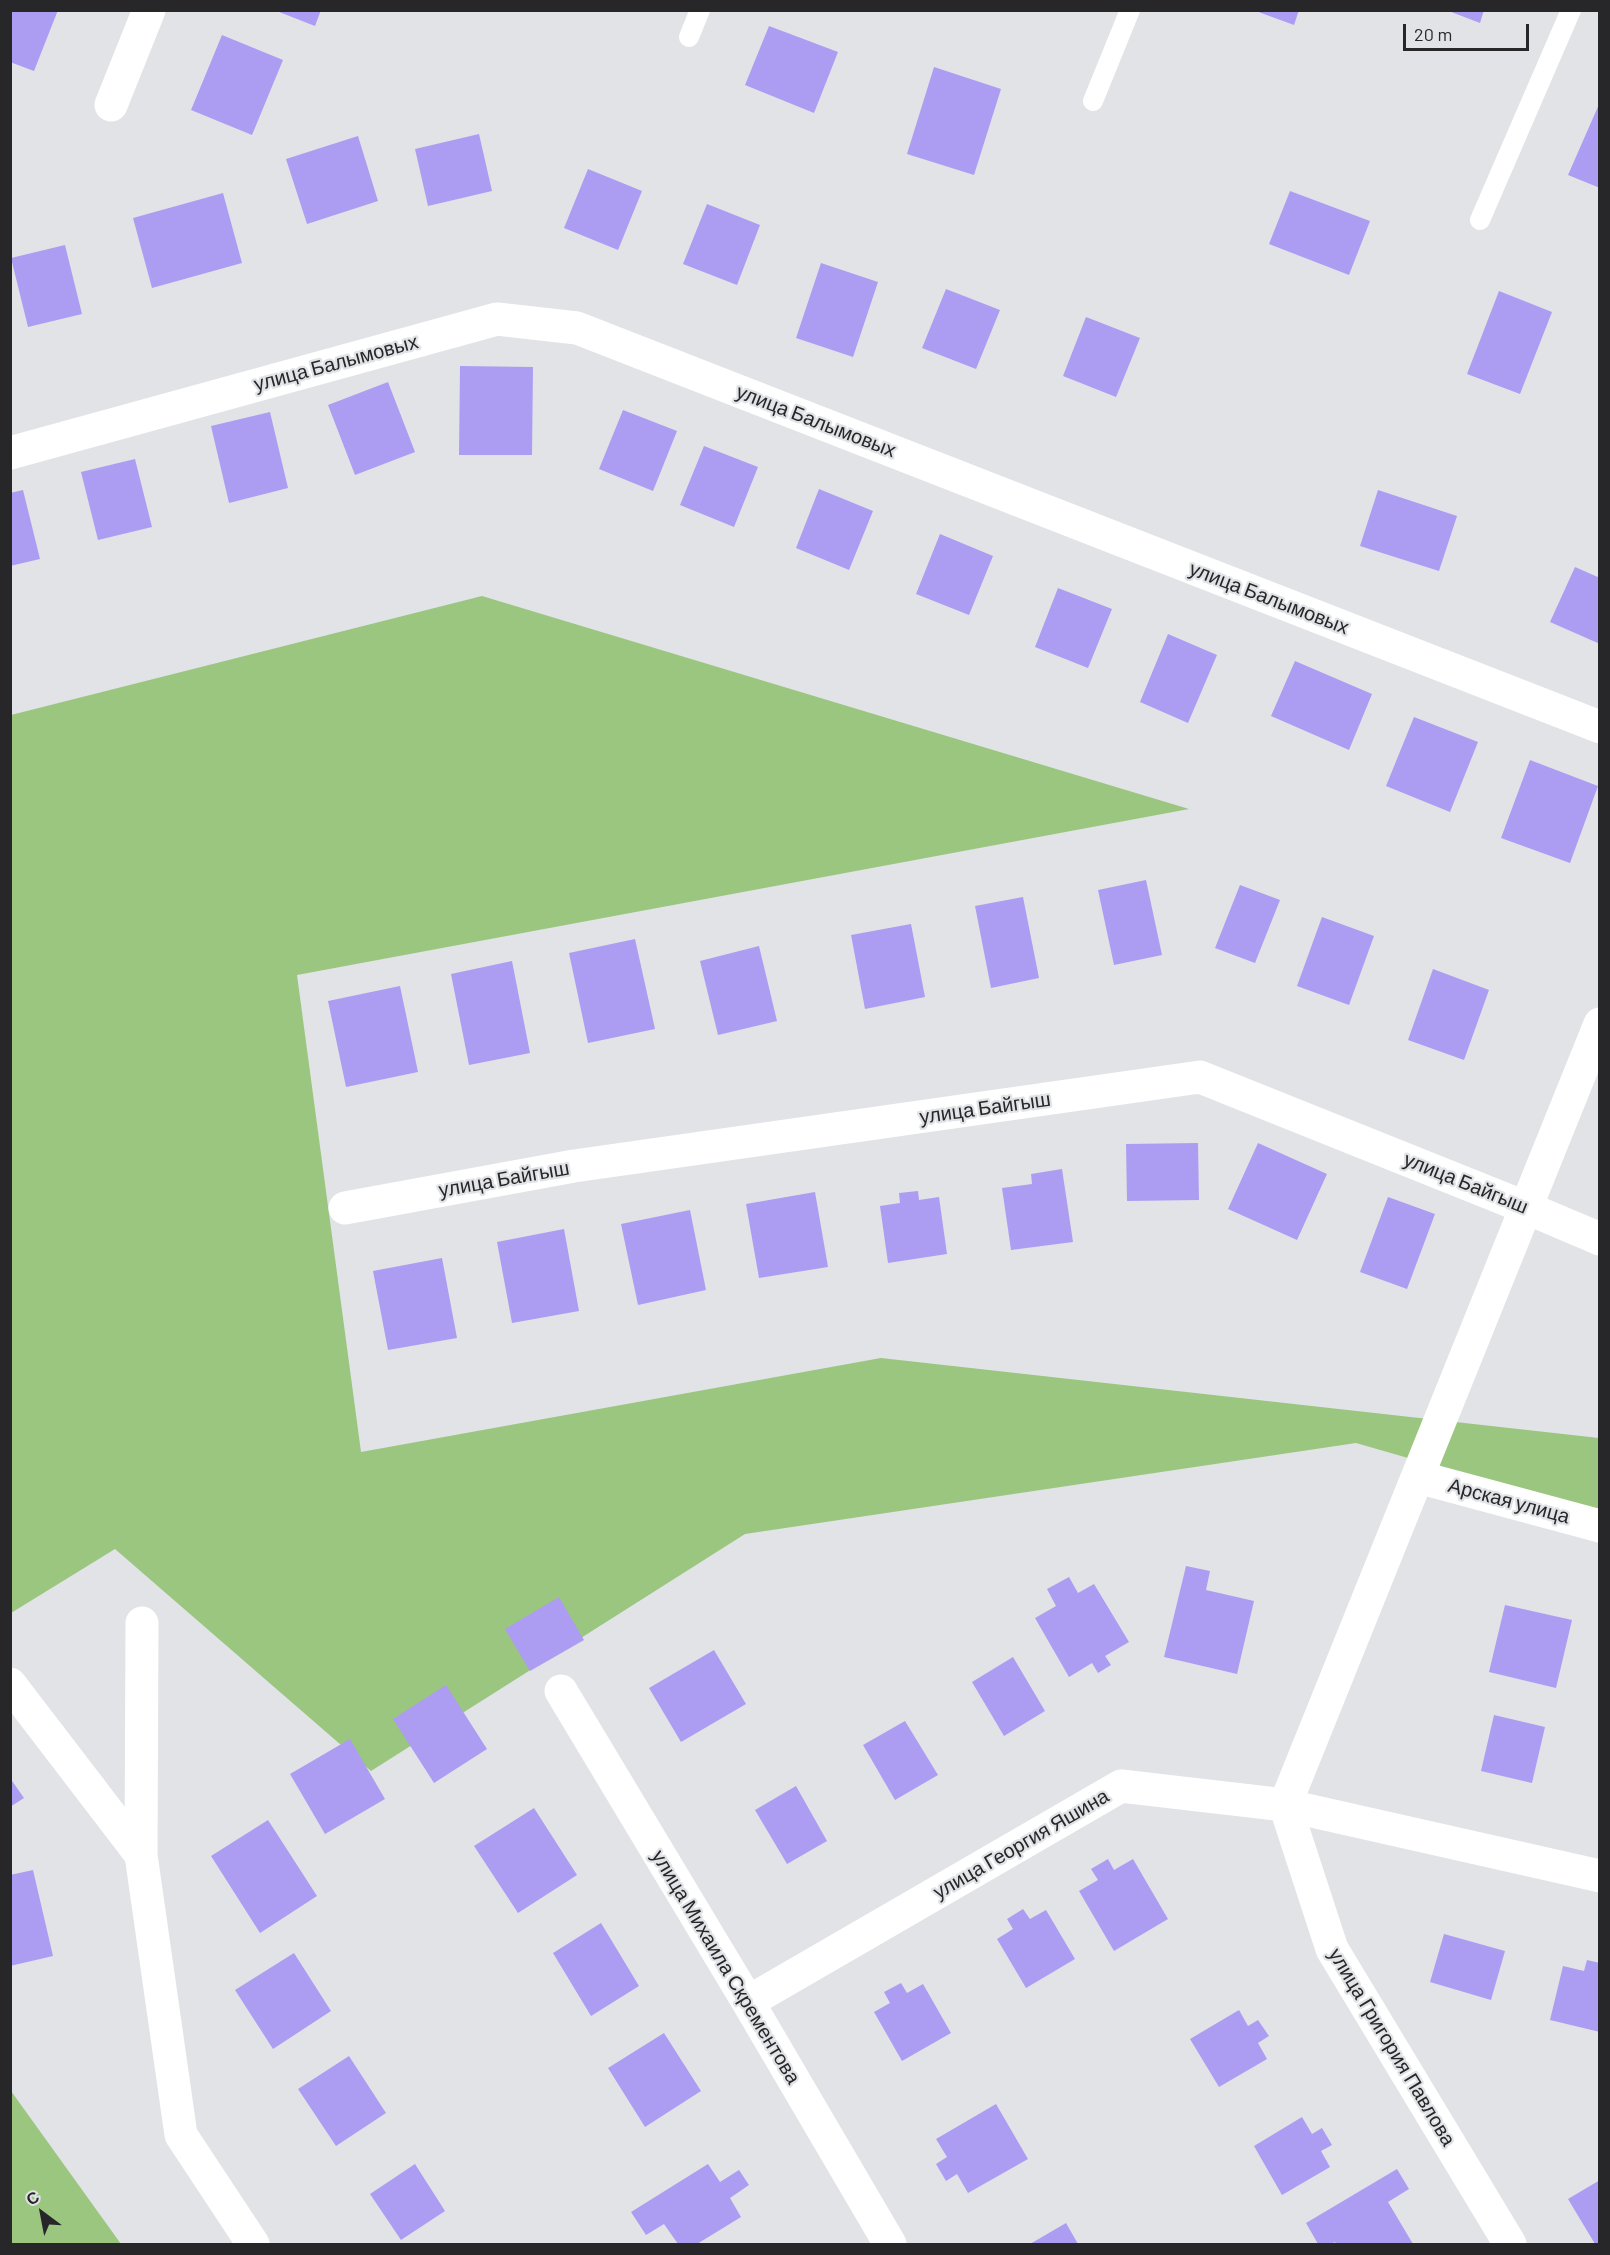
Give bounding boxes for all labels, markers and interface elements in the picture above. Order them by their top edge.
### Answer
scale bar [1406,12,1532,50]
text: 20 m [1414,23,1452,45]
street label: улица Балымовых [251,330,421,396]
street label: улица Балымовых [733,379,899,463]
street label: улица Балымовых [1186,556,1352,640]
street label: улица Байгыш [918,1087,1052,1129]
street label: улица Байгыш [1400,1147,1532,1219]
street label: улица Байгыш [437,1156,571,1202]
street label: Арская улица [1446,1473,1572,1529]
street label: улица Георгия Яшина [929,1784,1113,1904]
street label: улица Михаила Скрементова [647,1846,805,2088]
street label: улица Григория Павлова [1323,1944,1461,2150]
north arrow [12,2183,72,2243]
text: С [22,2186,42,2208]

